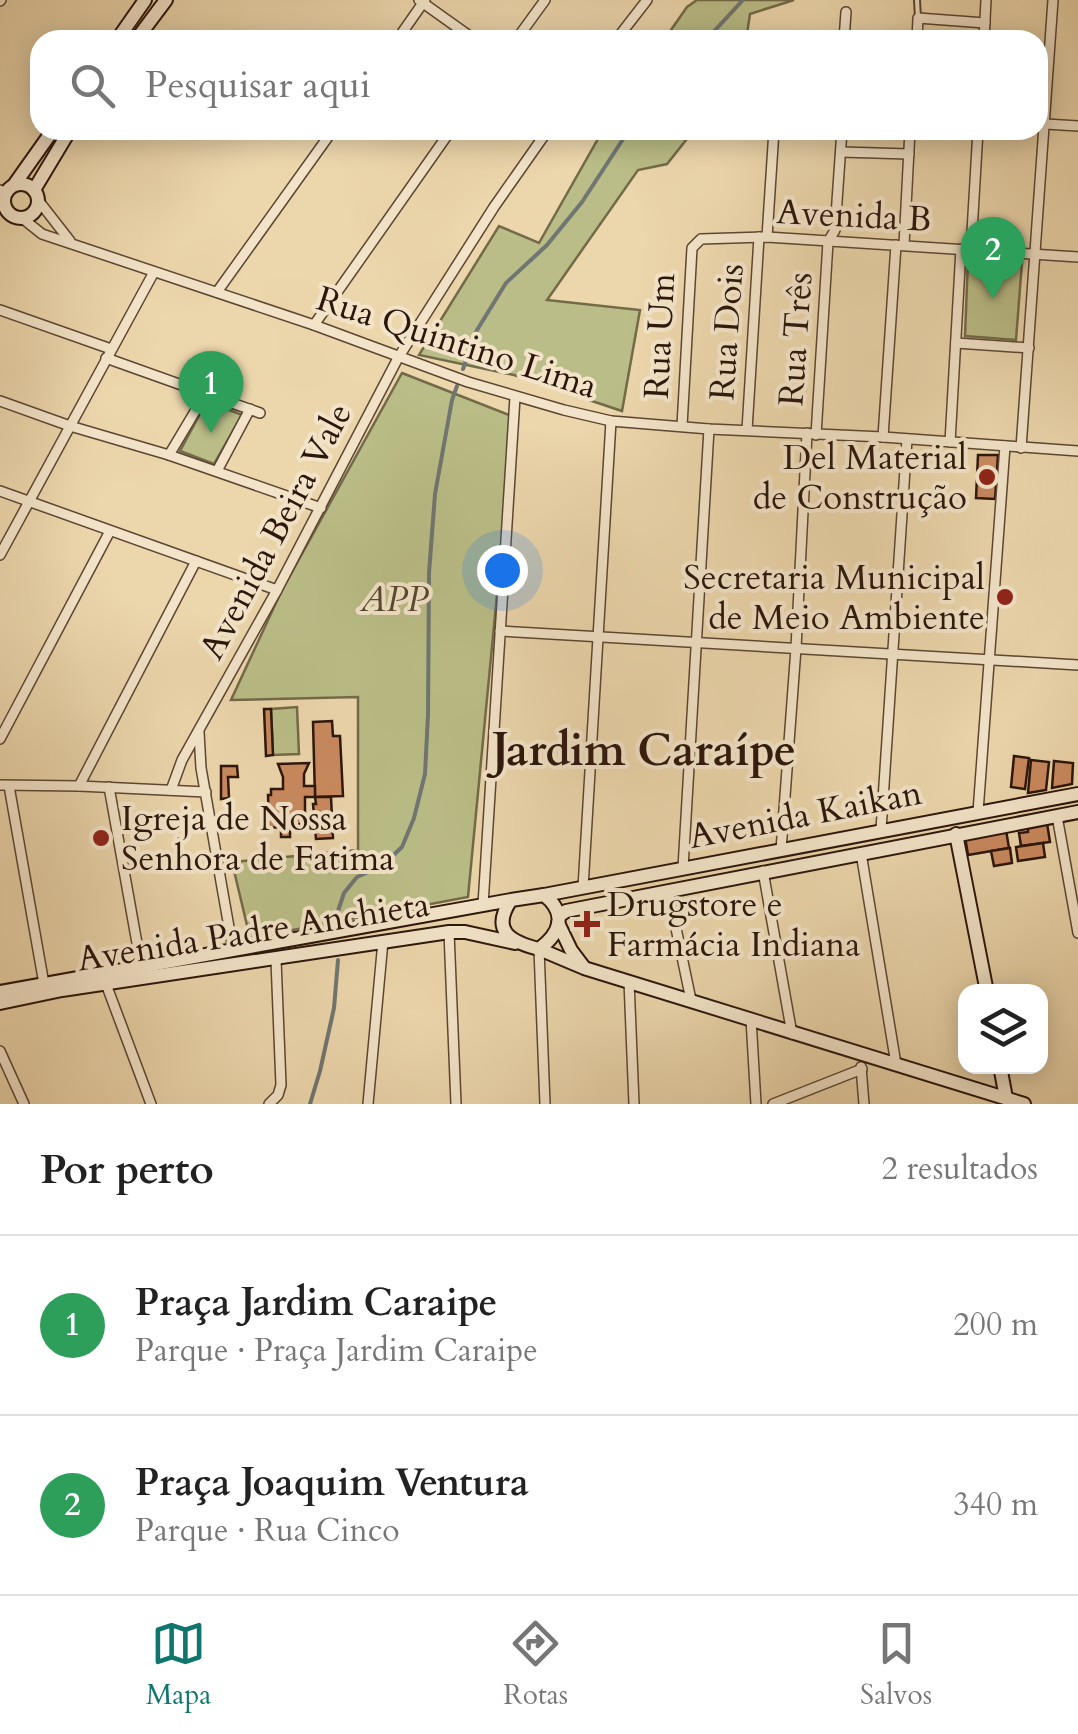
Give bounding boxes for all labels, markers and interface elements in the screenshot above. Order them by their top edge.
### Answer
search box [30,30,1048,140]
icon: search [65,58,120,113]
text: Pesquisar aqui [145,59,371,111]
street label: Avenida B [775,188,933,244]
pin: 2 [960,216,1026,299]
street label: Rua Dois [698,262,756,402]
street label: Rua Um [633,271,687,400]
street label: Rua Três [767,271,825,408]
street label: Rua Quintino Lima [310,275,603,411]
pin: 1 [178,350,244,433]
street label: Avenida Beira Vale [188,395,364,668]
place label: Del Material de Construção [753,434,967,522]
marker: Del Material de Construção [976,466,998,488]
your location [477,545,528,596]
place label: Secretaria Municipal de Meio Ambiente [683,554,985,642]
park label: APP [359,576,429,624]
marker: Secretaria Municipal de Meio Ambiente [994,586,1016,608]
district label: Jardim Caraípe [486,720,796,781]
street label: Avenida Kaikan [685,769,926,861]
place label: Igreja de Nossa Senhora de Fatima [121,795,394,883]
marker: Igreja de Nossa Senhora de Fatima [90,827,112,849]
street label: Avenida Padre Anchieta [74,880,433,984]
place label: Drugstore e Farmácia Indiana [607,881,860,969]
marker: Drugstore e Farmácia Indiana [576,913,598,935]
map controls [958,984,1048,1074]
button: layers [958,984,1048,1074]
text: Por perto [40,1141,214,1198]
text: 2 resultados [881,1147,1038,1191]
text: Praça Jardim Caraipe [135,1277,497,1329]
text: 1 [64,1303,81,1347]
text: 200 m [953,1303,1038,1347]
text: Parque · Praça Jardim Caraipe [135,1329,538,1373]
text: Praça Joaquim Ventura [135,1457,529,1509]
text: 2 [64,1483,81,1527]
text: 340 m [953,1483,1038,1527]
text: Parque · Rua Cinco [135,1509,400,1553]
tab: Mapa [146,1616,211,1714]
tab: Rotas [503,1616,568,1714]
tab: Salvos [860,1616,932,1714]

